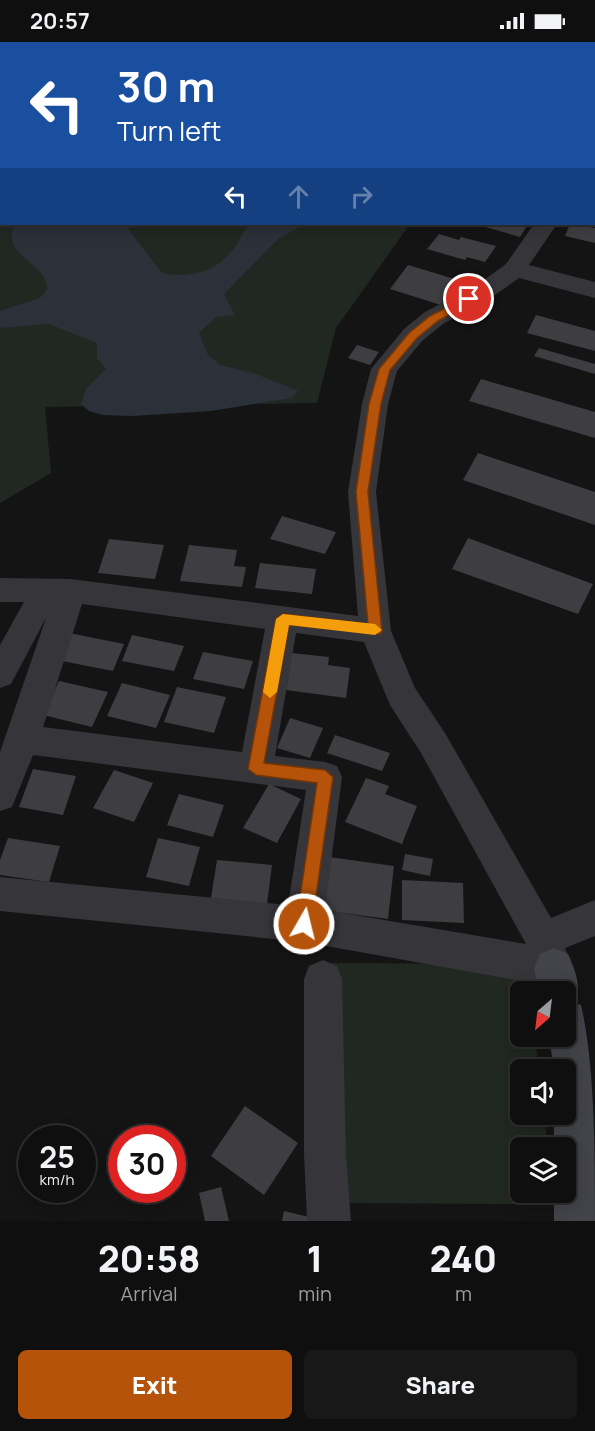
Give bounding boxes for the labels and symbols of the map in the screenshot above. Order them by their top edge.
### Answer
pin [443,273,494,324]
position arrow [272,892,336,956]
north arrow [510,981,576,1047]
speed limit sign: 30 [108,1125,186,1203]

